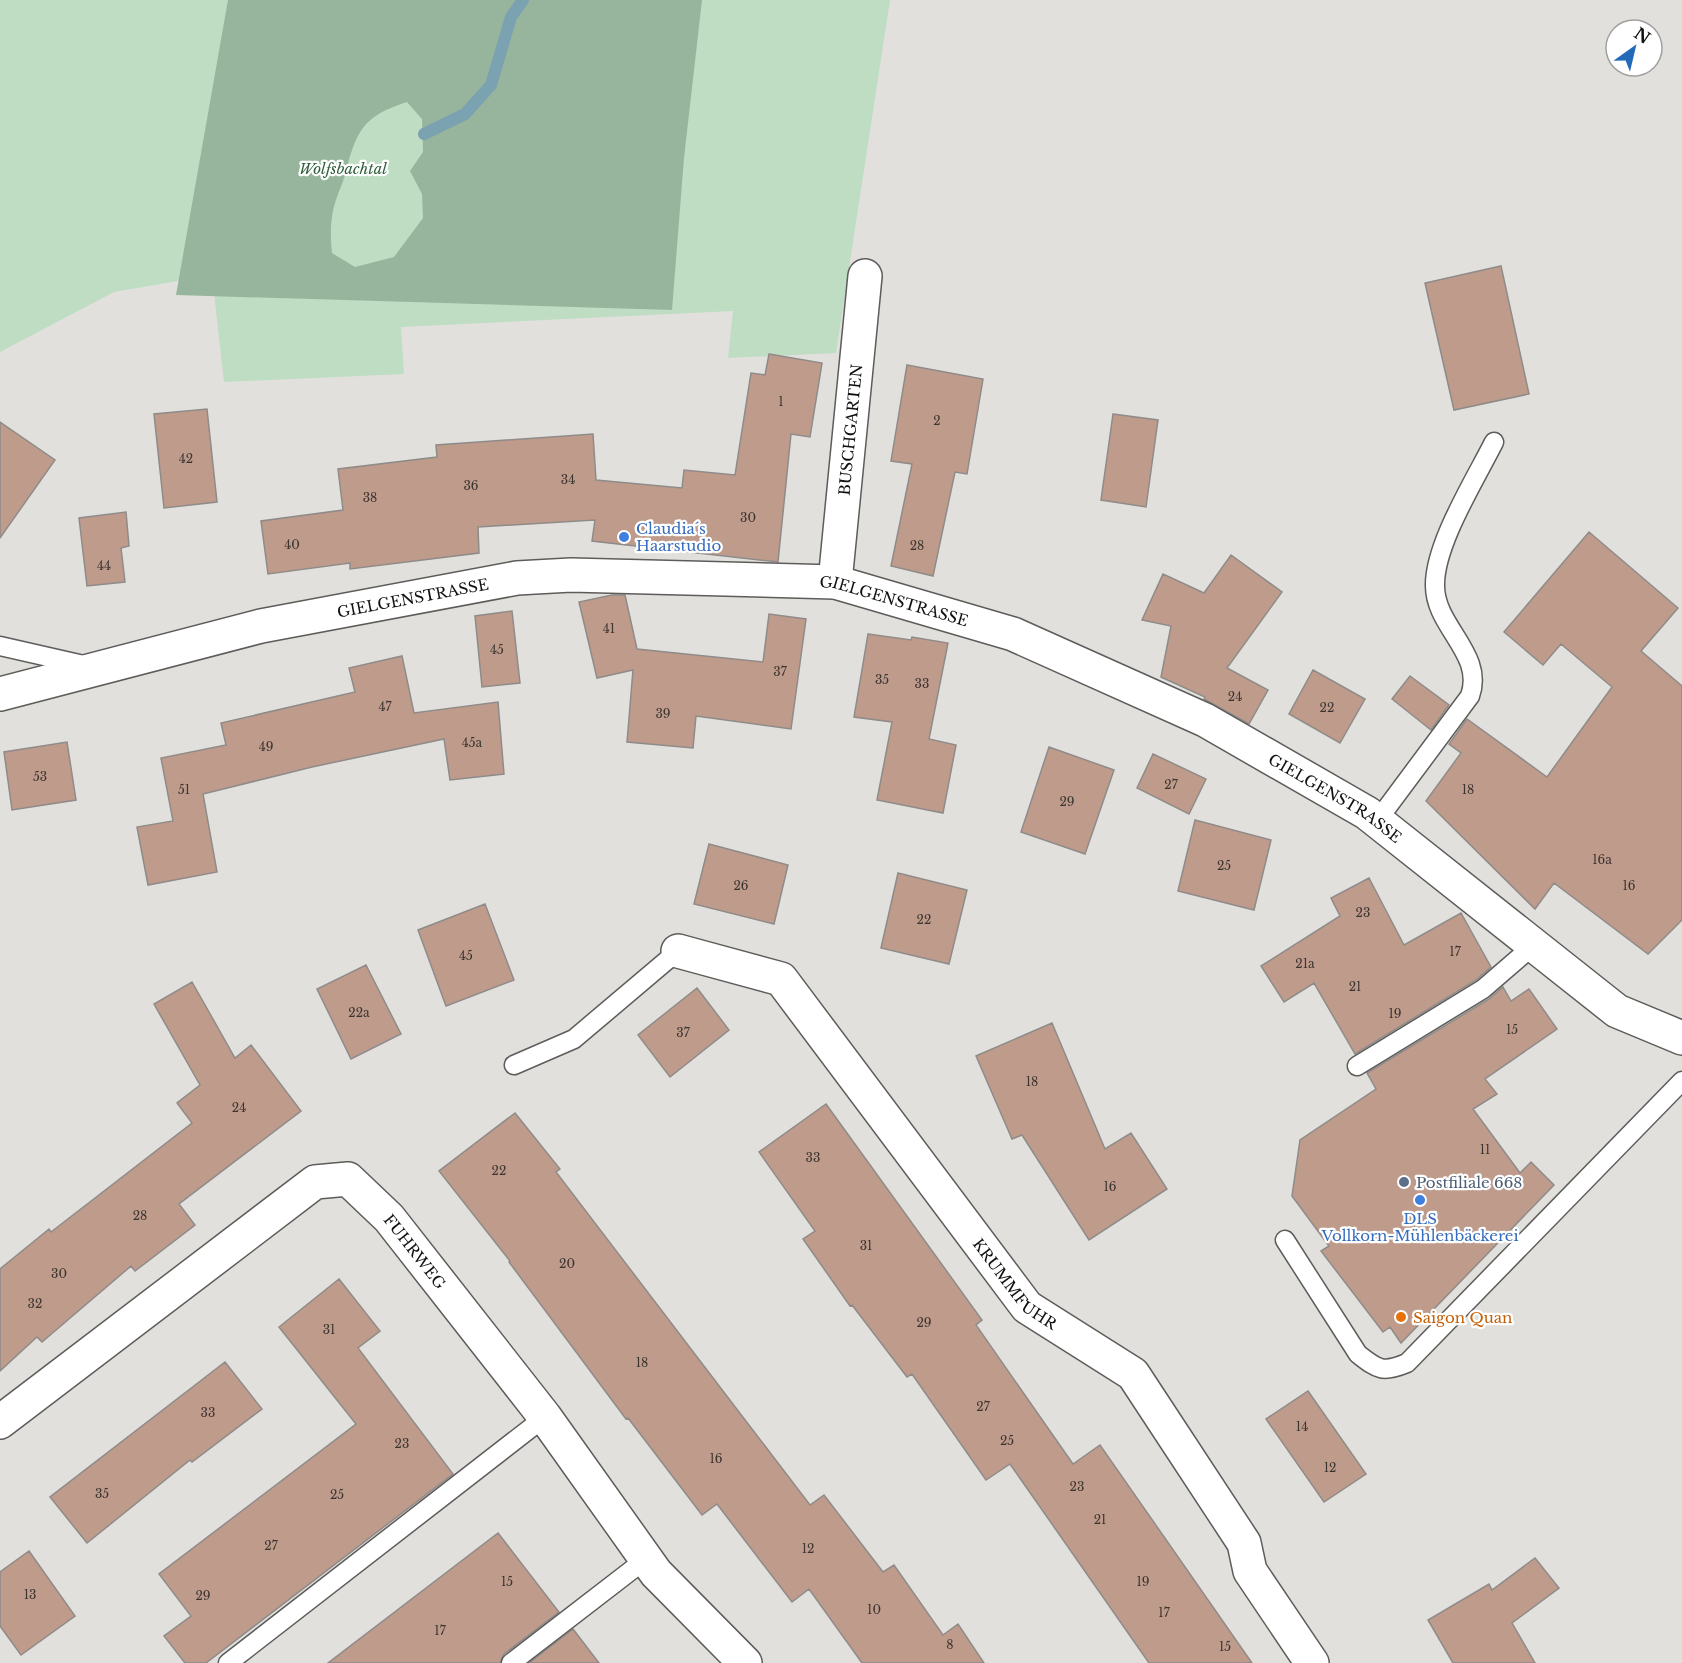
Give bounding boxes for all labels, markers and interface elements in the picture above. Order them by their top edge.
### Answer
north arrow [1604,18,1664,78]
text: N [1631,23,1654,48]
park label: Wolfsbachtal [299,159,387,178]
street label: BUSCHGARTEN [834,363,866,496]
house number: 1 [778,394,784,409]
house number: 2 [933,413,941,428]
house number: 42 [179,451,193,466]
house number: 34 [561,472,575,487]
house number: 36 [463,478,479,493]
house number: 38 [363,490,377,505]
house number: 30 [740,510,756,525]
place label: Claudia´s Haarstudio [636,519,721,555]
marker: Claudia´s Haarstudio [617,530,631,544]
house number: 40 [284,537,300,552]
house number: 28 [910,538,924,553]
house number: 44 [97,558,111,573]
street label: GIELGENSTRASSE [819,572,971,630]
street label: GIELGENSTRASSE [335,574,490,621]
house number: 41 [603,621,615,636]
house number: 45 [490,642,504,657]
house number: 37 [773,664,788,679]
house number: 35 [875,672,889,687]
house number: 33 [915,676,929,691]
house number: 24 [1228,689,1242,704]
house number: 47 [378,699,392,714]
house number: 22 [1320,700,1334,715]
house number: 39 [655,706,671,721]
house number: 45a [462,735,483,750]
house number: 49 [259,739,273,754]
street label: GIELGENSTRASSE [1265,749,1406,847]
house number: 53 [33,769,47,784]
house number: 27 [1164,777,1179,792]
house number: 51 [178,782,190,797]
house number: 18 [1462,782,1474,797]
house number: 29 [1059,794,1075,809]
house number: 16a [1592,852,1612,867]
house number: 25 [1217,858,1231,873]
house number: 26 [733,878,749,893]
house number: 16 [1622,878,1636,893]
house number: 23 [1356,905,1370,920]
house number: 22 [917,912,931,927]
house number: 17 [1449,944,1462,959]
house number: 45 [459,948,473,963]
house number: 21a [1295,956,1315,971]
house number: 21 [1349,979,1361,994]
house number: 22a [348,1005,370,1020]
house number: 19 [1388,1006,1402,1021]
house number: 15 [1506,1022,1518,1037]
house number: 37 [676,1025,691,1040]
house number: 18 [1026,1074,1038,1089]
house number: 24 [232,1100,246,1115]
house number: 11 [1480,1142,1490,1157]
house number: 33 [806,1150,820,1165]
house number: 22 [492,1163,506,1178]
place label: Postfiliale 668 [1416,1173,1522,1192]
marker: Postfiliale 668 [1397,1175,1411,1189]
house number: 16 [1103,1179,1117,1194]
marker: DLS Vollkorn-Mühlenbäckerei [1413,1193,1427,1207]
house number: 28 [133,1208,147,1223]
place label: DLS Vollkorn-Mühlenbäckerei [1320,1209,1519,1245]
street label: FUHRWEG [380,1210,450,1292]
street label: KRUMMFUHR [969,1234,1062,1334]
house number: 31 [860,1238,872,1253]
house number: 20 [559,1256,575,1271]
house number: 30 [51,1266,67,1281]
house number: 32 [28,1296,42,1311]
place label: Saigon Quan [1413,1308,1512,1327]
marker: Saigon Quan [1394,1310,1408,1324]
house number: 29 [916,1315,932,1330]
house number: 31 [323,1322,335,1337]
house number: 18 [636,1355,648,1370]
house number: 27 [976,1399,991,1414]
house number: 33 [201,1405,215,1420]
house number: 14 [1296,1419,1308,1434]
house number: 25 [1000,1433,1014,1448]
house number: 23 [395,1436,409,1451]
house number: 16 [709,1451,723,1466]
house number: 12 [1324,1460,1336,1475]
house number: 23 [1070,1479,1084,1494]
house number: 35 [95,1486,109,1501]
house number: 25 [330,1487,344,1502]
house number: 21 [1094,1512,1106,1527]
house number: 27 [264,1538,279,1553]
house number: 12 [802,1541,814,1556]
house number: 15 [501,1574,513,1589]
house number: 19 [1136,1574,1150,1589]
house number: 13 [24,1587,36,1602]
house number: 29 [195,1588,211,1603]
house number: 10 [867,1602,881,1617]
house number: 17 [1158,1605,1171,1620]
house number: 17 [434,1623,447,1638]
house number: 8 [946,1637,954,1652]
house number: 15 [1219,1639,1231,1654]

